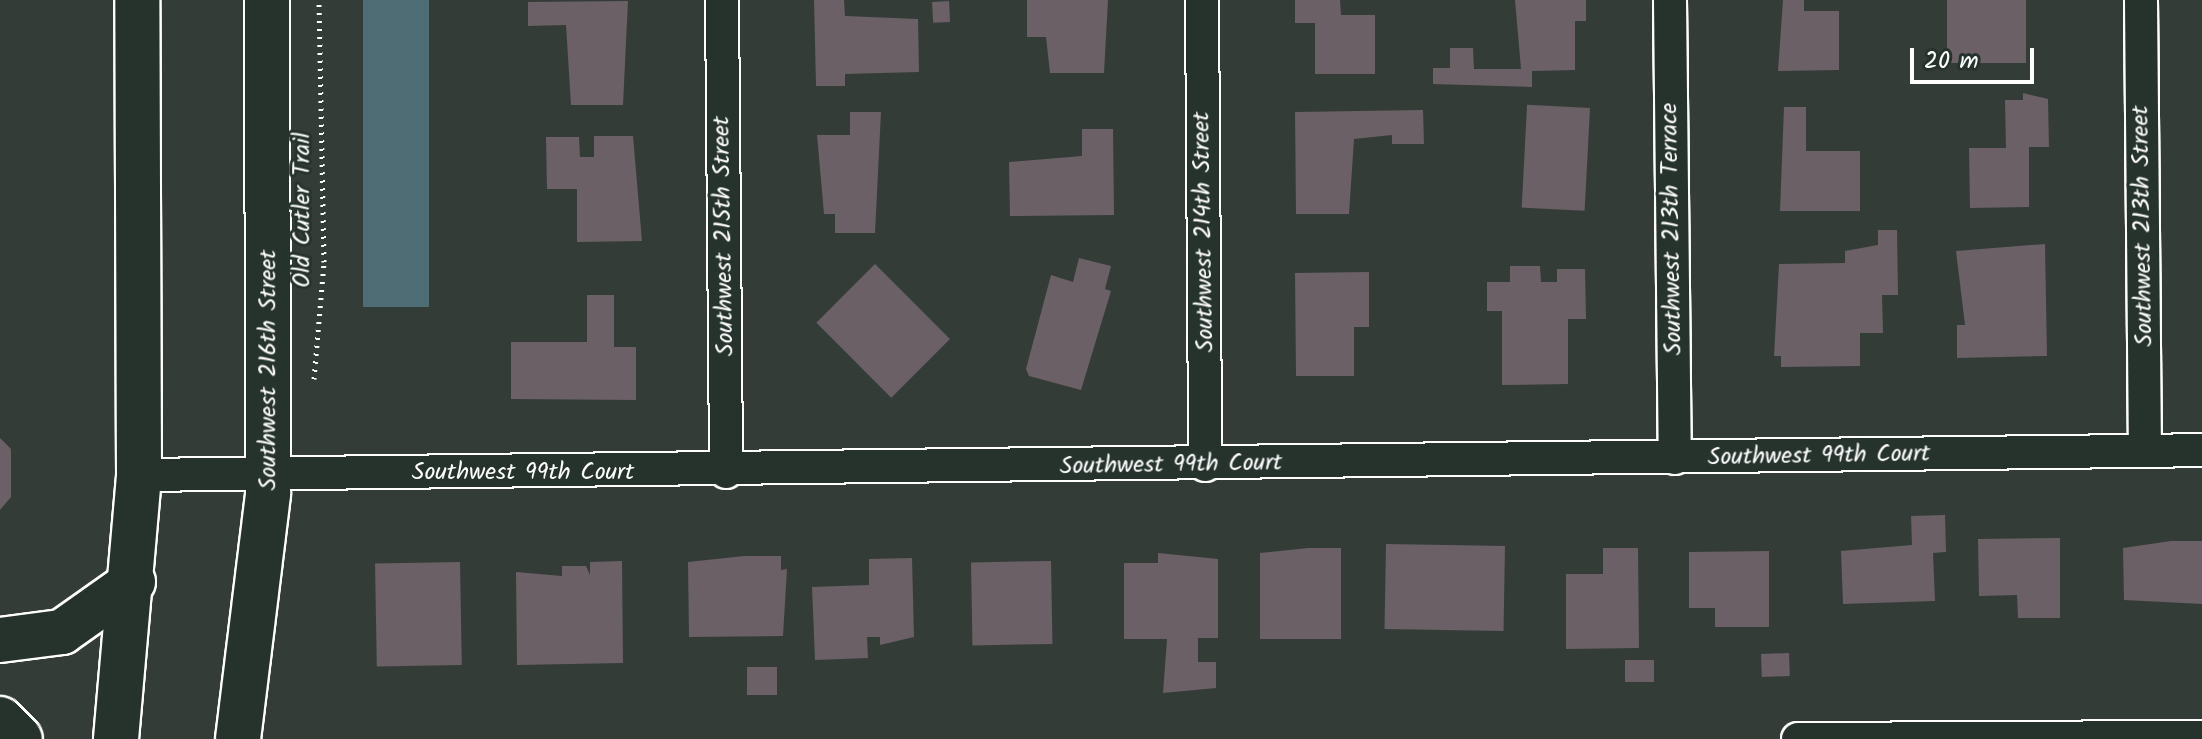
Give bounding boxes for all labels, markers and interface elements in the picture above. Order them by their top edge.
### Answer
scale bar [1914,32,2038,82]
text: 20 m [1924,42,1979,81]
street label: Southwest 213th Terrace [1655,102,1689,356]
street label: Southwest 213th Street [2126,105,2160,347]
street label: Southwest 214th Street [1188,111,1220,353]
street label: Southwest 215th Street [708,116,740,356]
street label: Old Cutler Trail [289,132,317,288]
street label: Southwest 216th Street [255,250,283,490]
street label: Southwest 99th Court [1707,440,1931,472]
street label: Southwest 99th Court [1059,449,1283,481]
street label: Southwest 99th Court [412,459,634,487]

